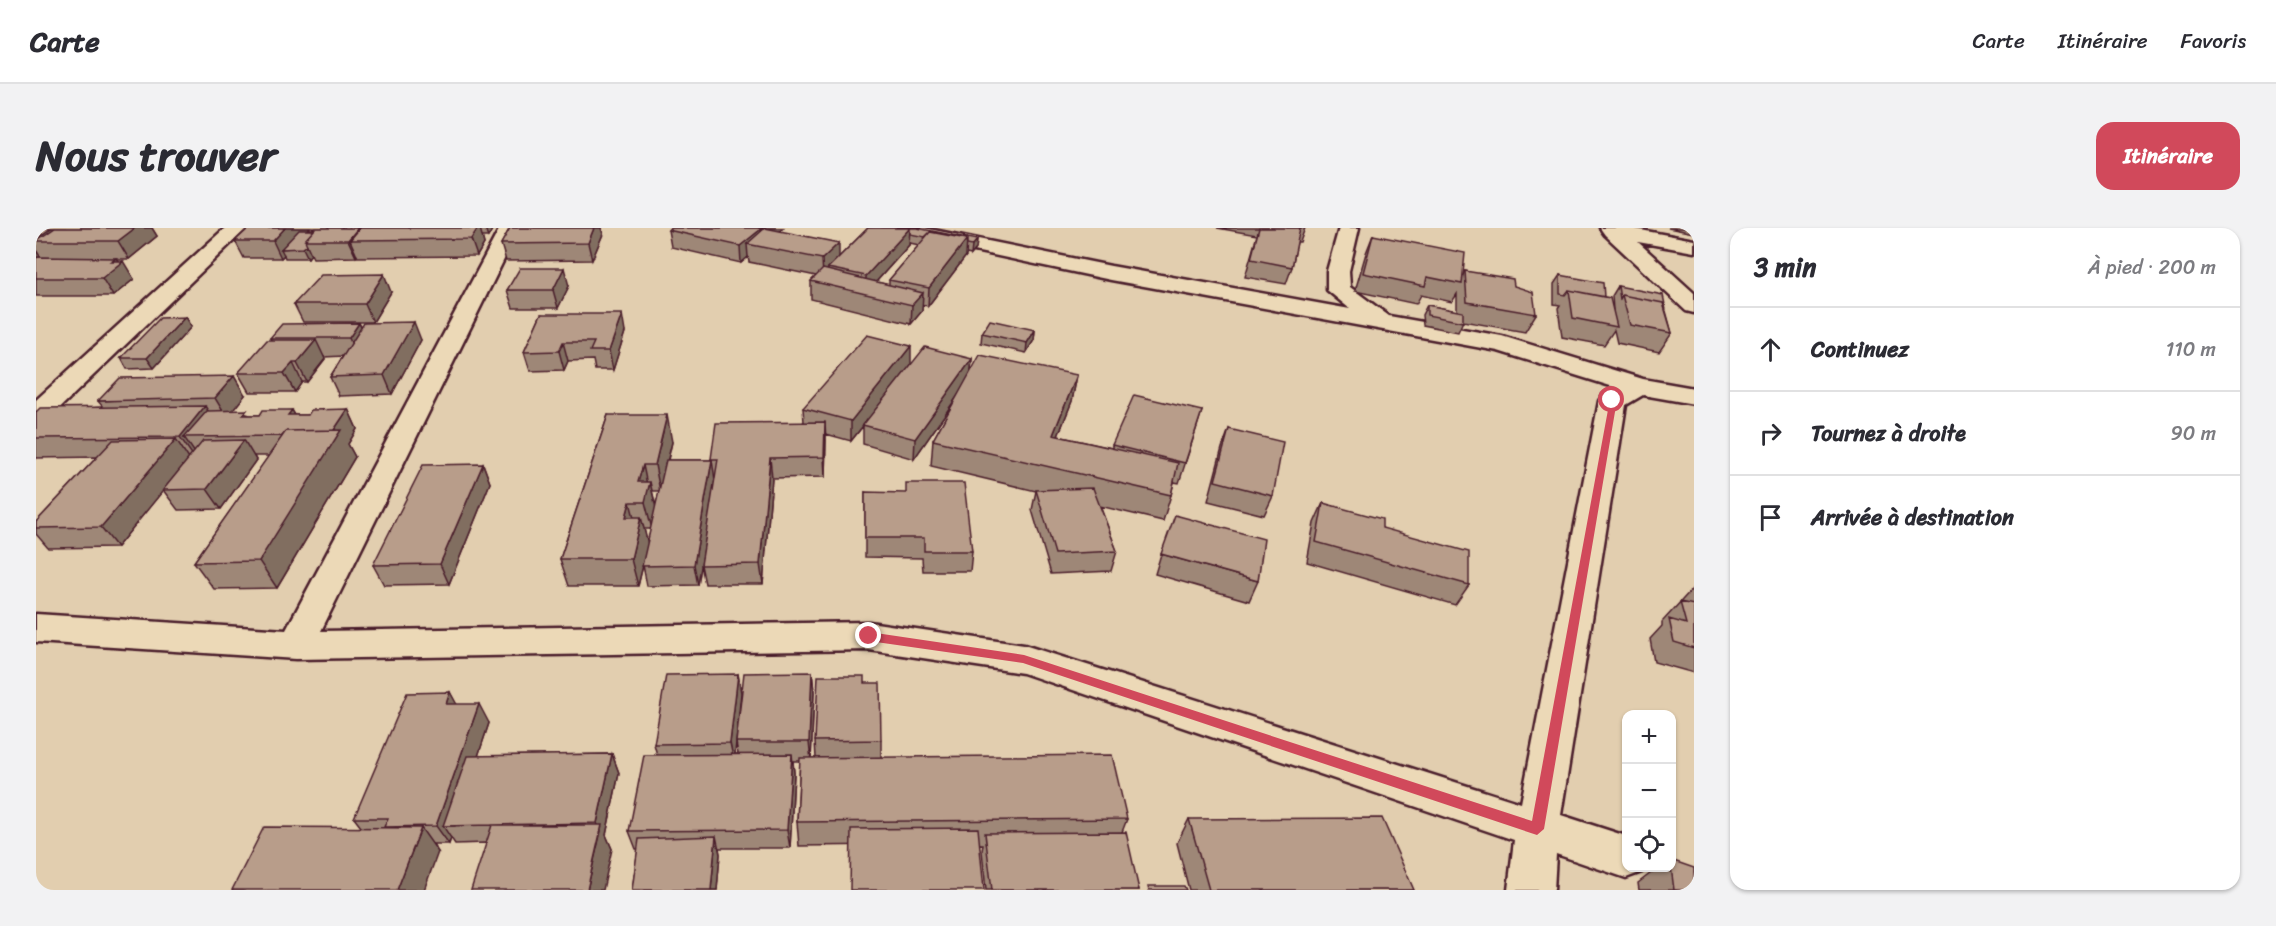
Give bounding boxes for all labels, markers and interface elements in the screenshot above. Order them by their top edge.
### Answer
text: Carte [30,17,100,66]
text: Carte [1973,22,2025,60]
text: Itinéraire [2058,22,2148,60]
text: Favoris [2181,22,2246,60]
text: Nous trouver [36,119,276,193]
button: Itinéraire [2096,122,2240,190]
text: 3 min [1754,244,1816,290]
text: À pied · 200 m [2088,250,2216,285]
text: Continuez [1811,330,1909,369]
text: 110 m [2166,332,2216,367]
icon: ahead [1754,333,1787,366]
route start [1598,386,1624,412]
text: Tournez à droite [1811,414,1966,453]
text: 90 m [2171,416,2216,451]
icon: right [1754,417,1787,450]
text: Arrivée à destination [1811,498,2014,537]
icon: arrive [1754,501,1787,534]
route end [855,622,881,648]
map controls [1622,710,1676,872]
button: + [1622,710,1676,764]
button: − [1622,764,1676,818]
button: locate [1622,818,1676,872]

